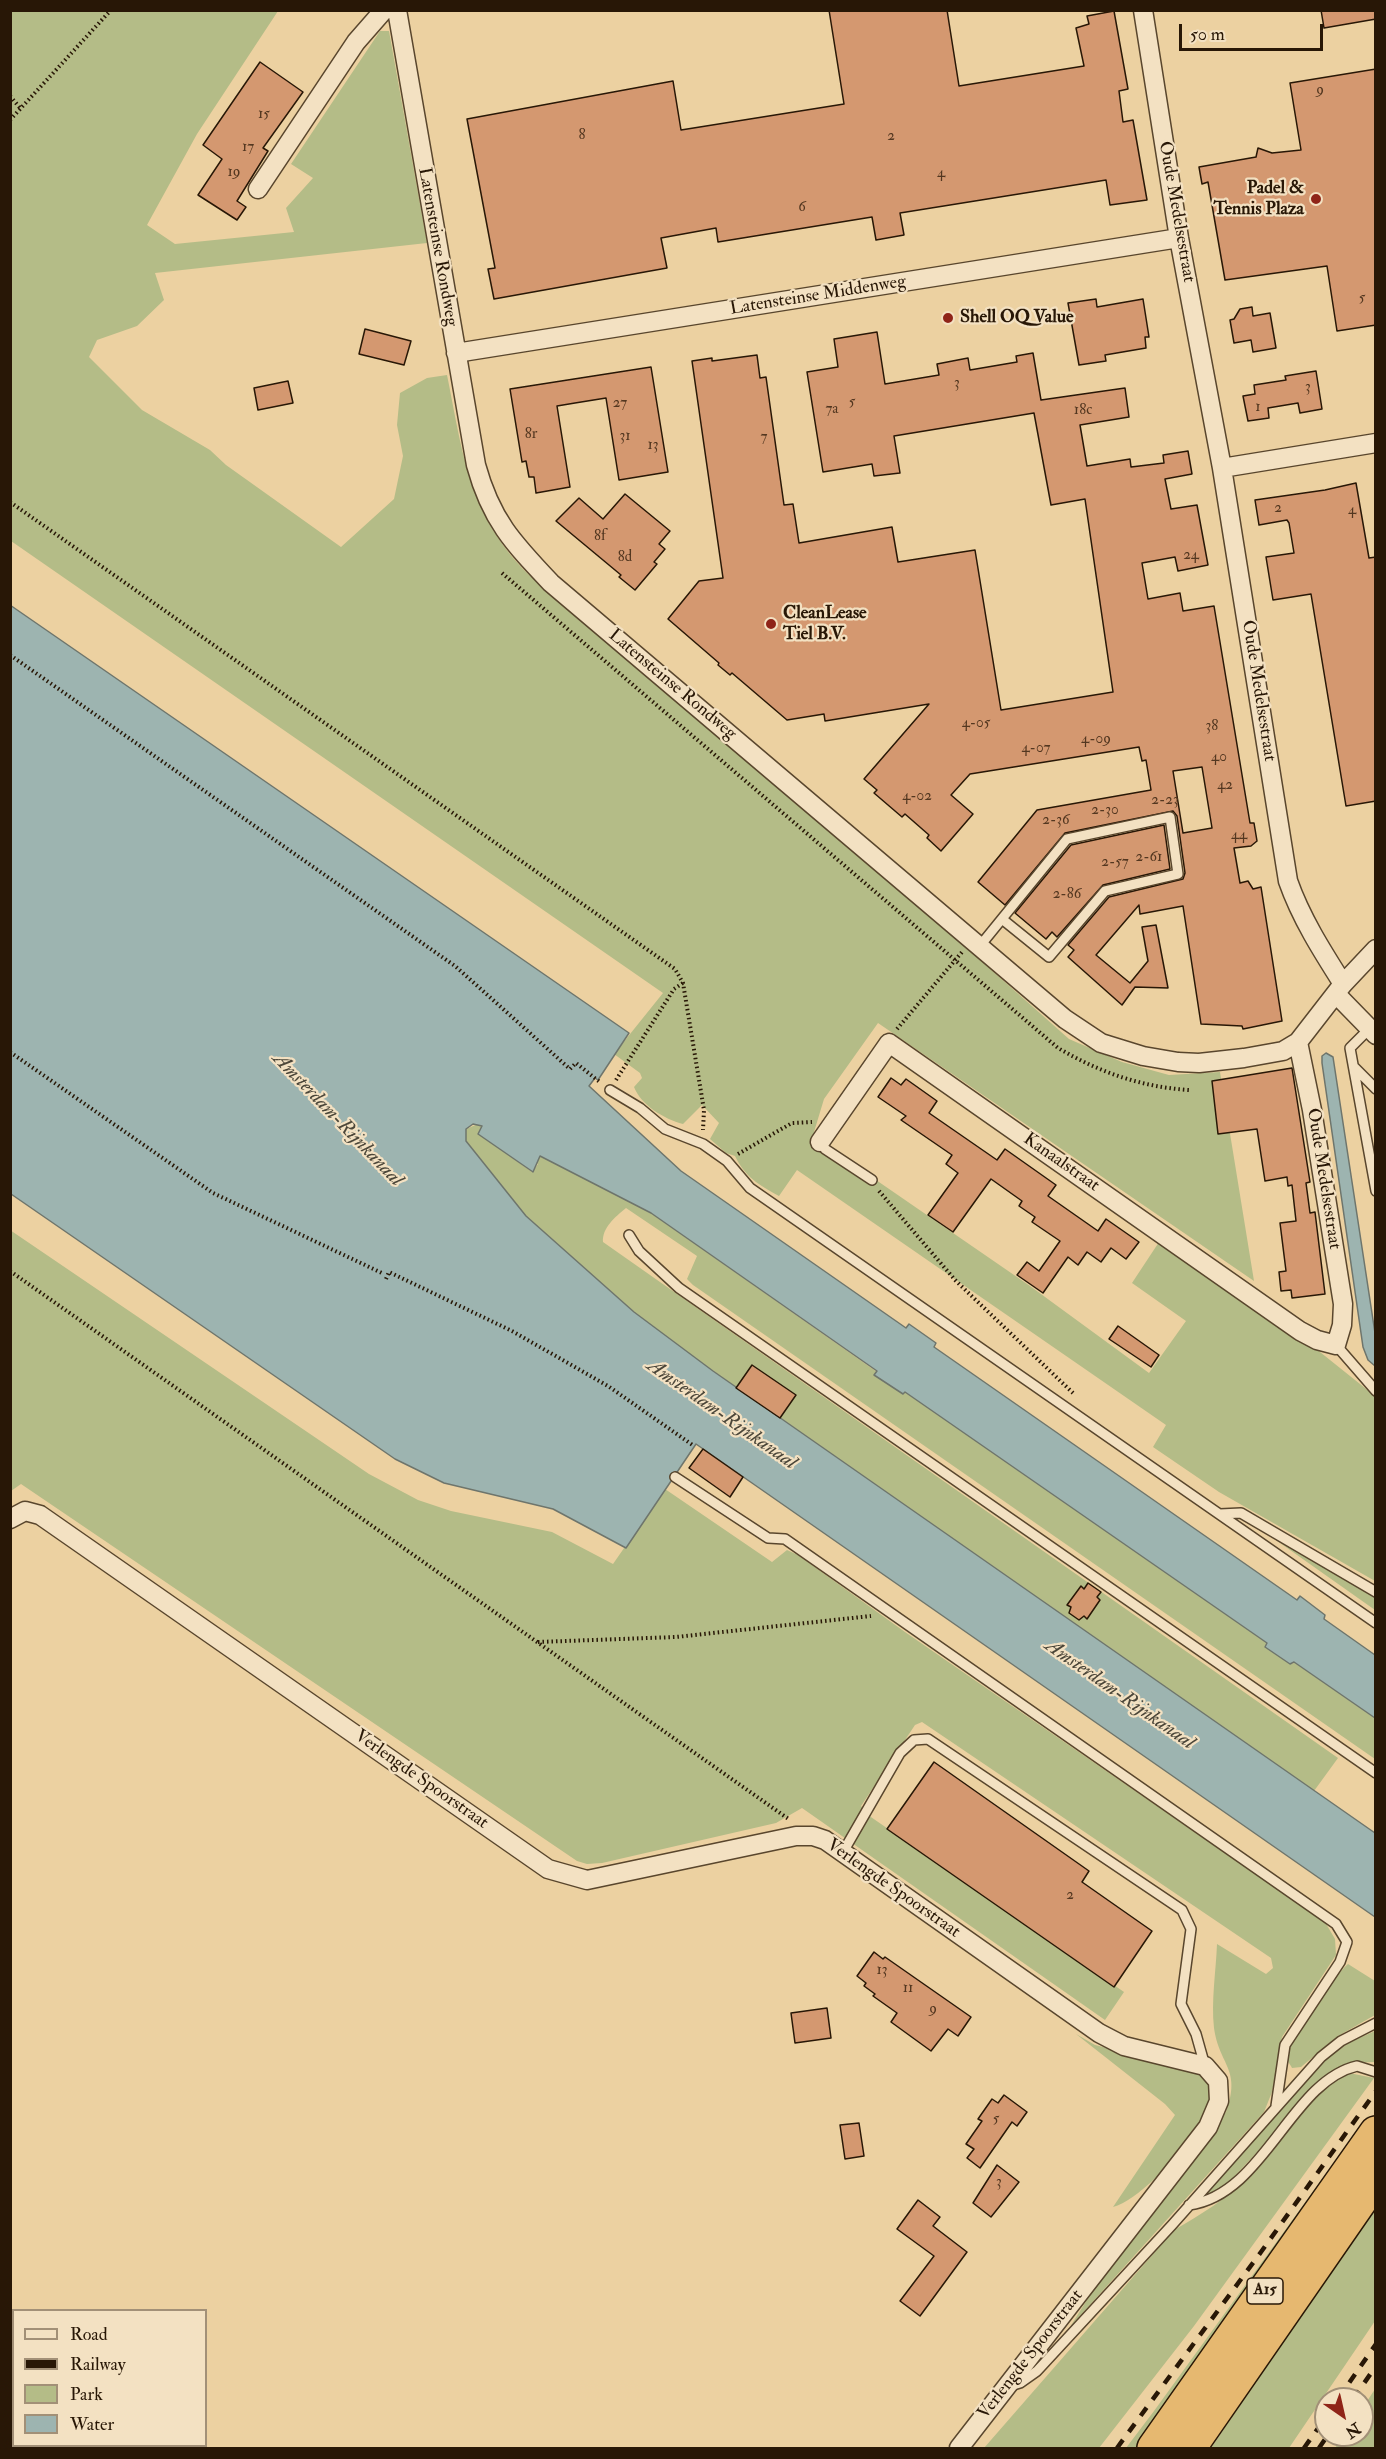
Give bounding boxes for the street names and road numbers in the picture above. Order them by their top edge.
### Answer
street label: Oude Medelsestraat [1153,140,1199,284]
street label: Latensteinse Rondweg [412,166,462,328]
street label: Latensteinse Middenweg [728,271,908,321]
street label: Oude Medelsestraat [1236,619,1280,763]
street label: Latensteinse Rondweg [603,625,741,745]
street label: Oude Medelsestraat [1301,1107,1345,1251]
street label: Kanaalstraat [1019,1129,1103,1197]
street label: Verlengde Spoorstraat [350,1726,492,1834]
street label: Verlengde Spoorstraat [822,1835,964,1943]
road number: A15 [1247,2278,1283,2304]
street label: Verlengde Spoorstraat [974,2286,1088,2424]

